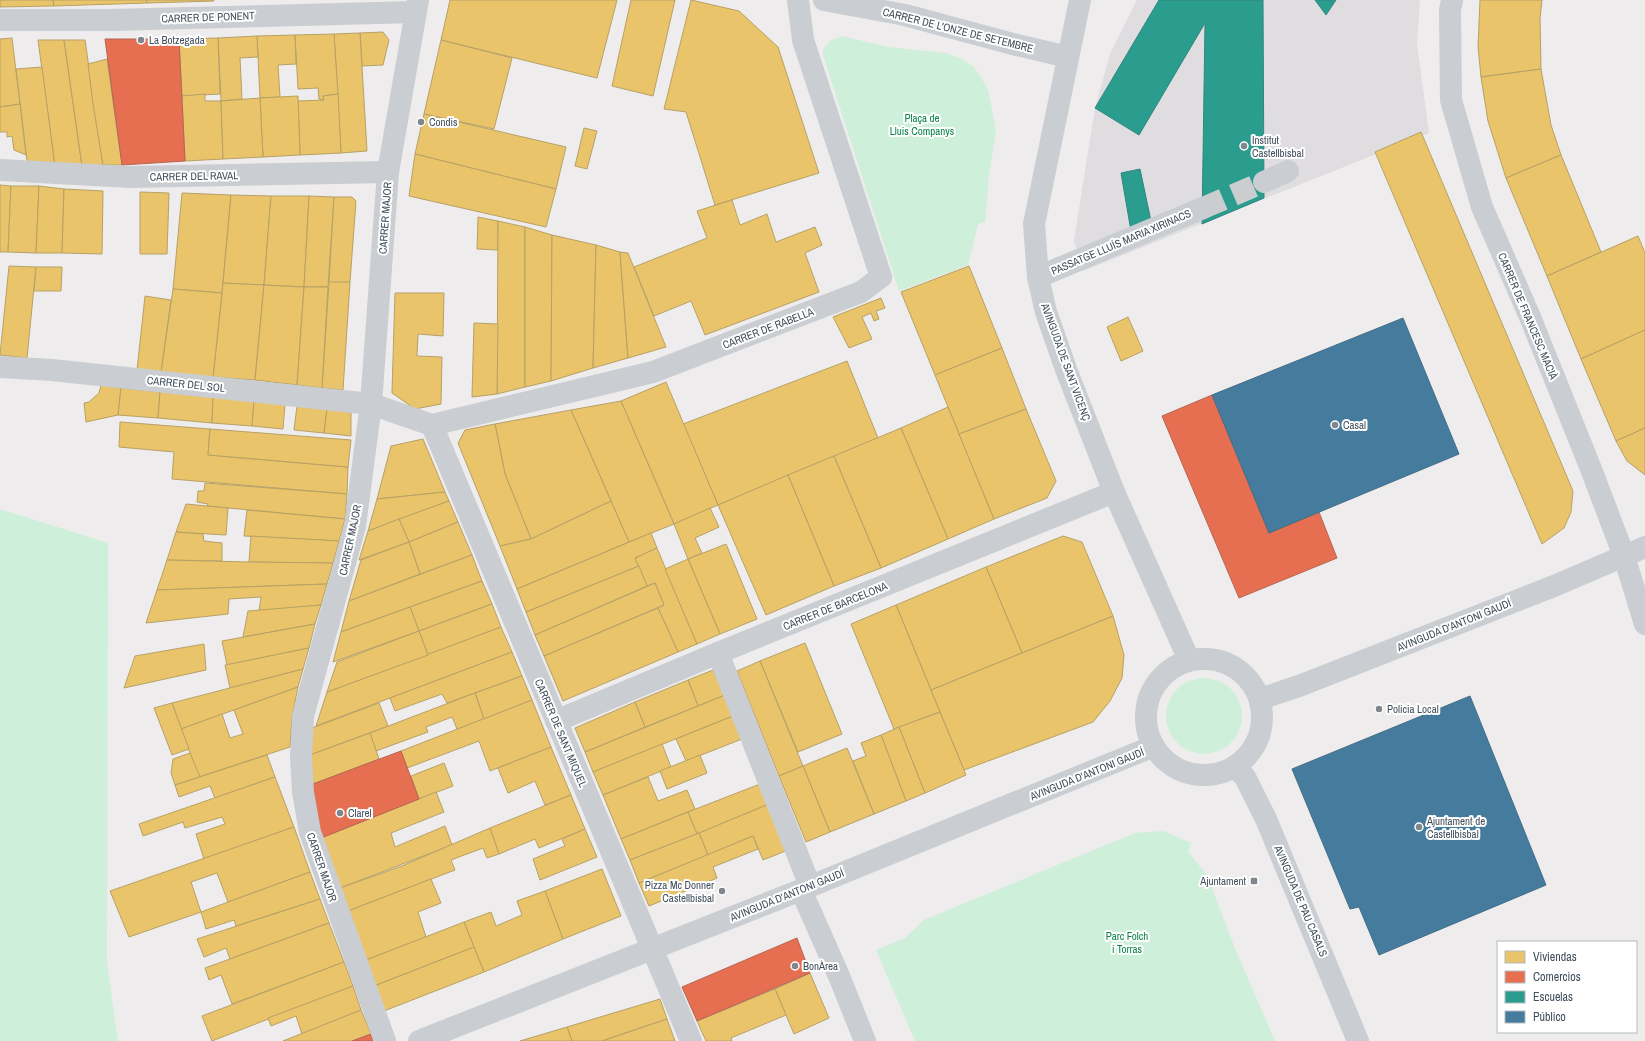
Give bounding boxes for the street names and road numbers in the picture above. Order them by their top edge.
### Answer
street label: CARRER DE L'ONZE DE SETEMBRE [881,5,1035,55]
street label: CARRER DE PONENT [161,8,255,26]
street label: CARRER DEL RAVAL [150,168,238,184]
street label: CARRER MAJOR [375,181,395,254]
street label: PASSATGE LLUÍS MARIA XIRINACS [1049,206,1193,278]
street label: CARRER DE FRANCESC MACIÀ [1495,251,1561,382]
street label: AVINGUDA DE SANT VICENÇ [1038,300,1094,423]
street label: CARRER DE RABELLA [721,304,816,352]
street label: CARRER DEL SOL [146,373,226,395]
street label: CARRER MAJOR [336,503,364,577]
street label: CARRER DE BARCELONA [781,578,890,633]
street label: AVINGUDA D'ANTONI GAUDÍ [1394,596,1513,655]
street label: CARRER DE SANT MIQUEL [532,677,590,789]
street label: AVINGUDA D'ANTONI GAUDÍ [1027,745,1146,804]
street label: CARRER MAJOR [304,831,341,904]
street label: AVINGUDA DE PAU CASALS [1271,842,1331,959]
street label: AVINGUDA D'ANTONI GAUDÍ [727,866,846,925]

